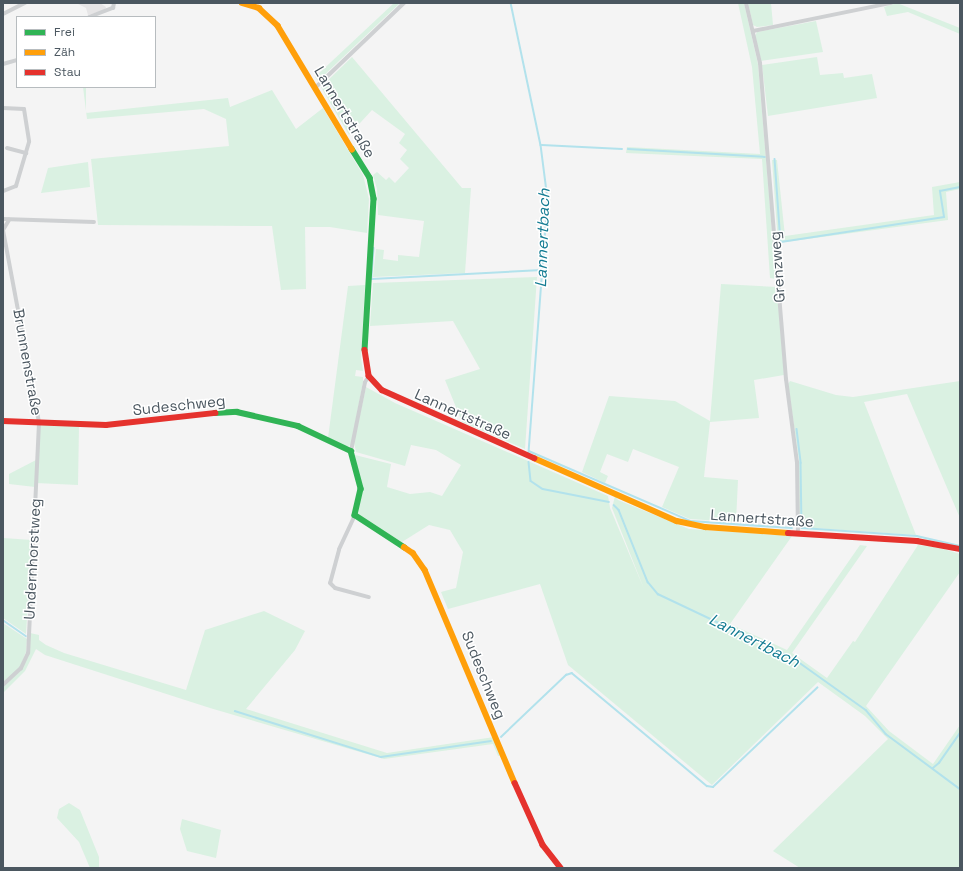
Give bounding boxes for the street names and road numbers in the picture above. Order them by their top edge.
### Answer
street label: Lannertstraße [311,63,379,161]
street label: Grenzweg [766,231,788,303]
street label: Brunnenstraße [10,307,46,417]
street label: Lannertstraße [412,385,514,443]
street label: Sudeschweg [132,391,226,419]
street label: Undernhorstweg [20,498,44,620]
street label: Lannertstraße [710,505,814,531]
street label: Sudeschweg [458,628,510,722]

